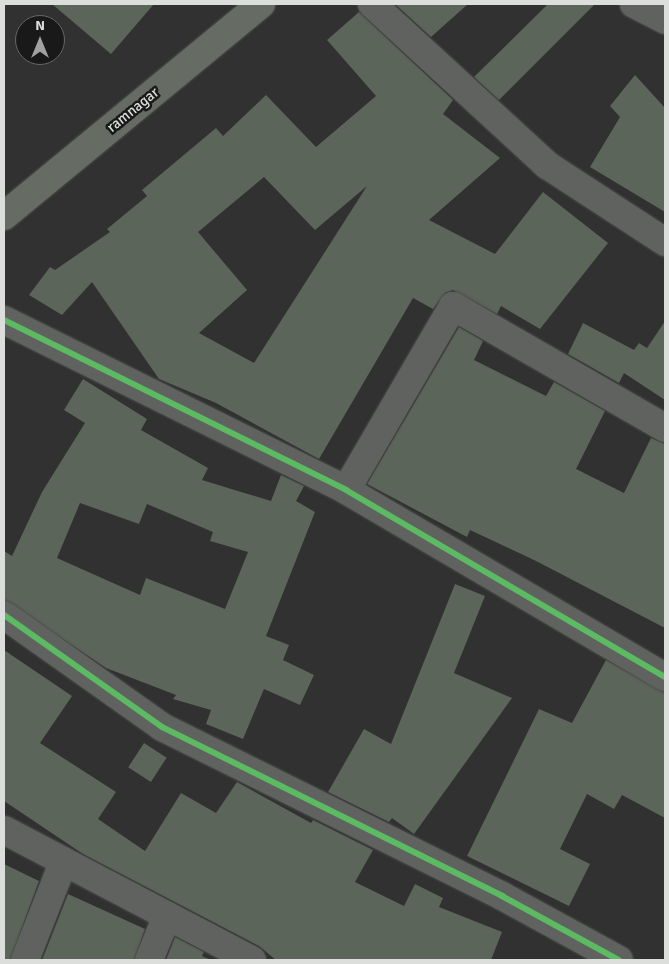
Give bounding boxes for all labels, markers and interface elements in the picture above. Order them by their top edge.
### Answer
north arrow [15,15,65,65]
text: N [35,17,45,34]
street label: ramnagar [103,84,163,136]

